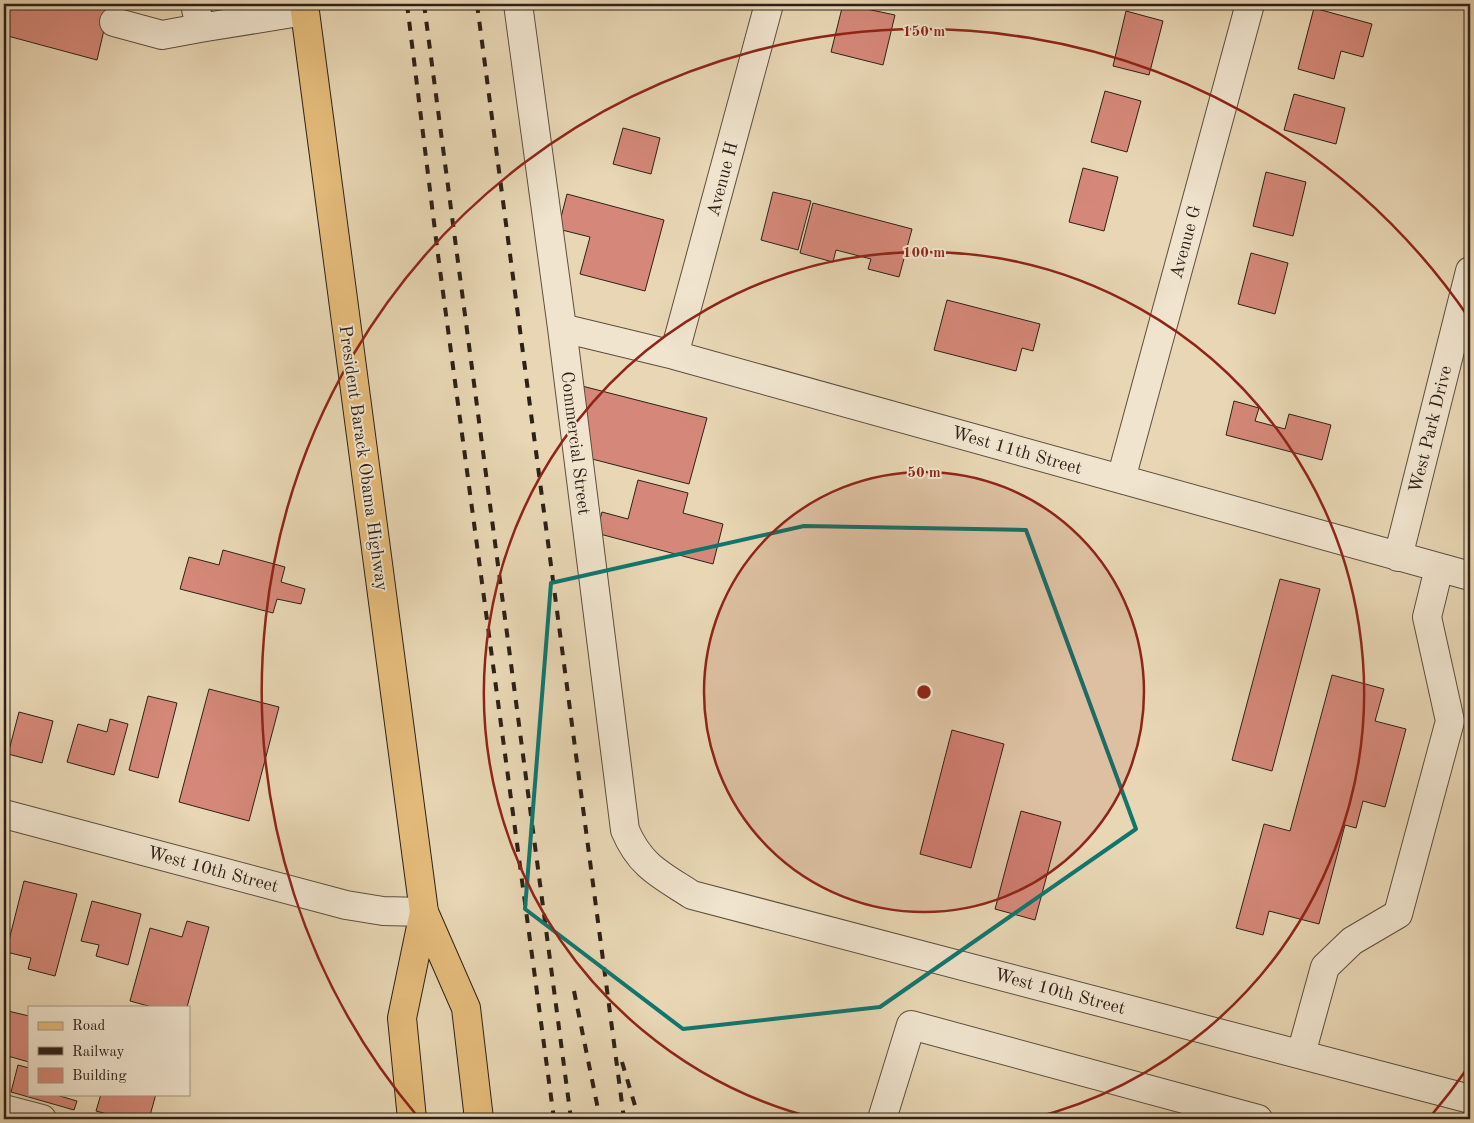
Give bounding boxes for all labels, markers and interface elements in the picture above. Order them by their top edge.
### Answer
text: 150 m [903,25,945,40]
street label: Avenue H [704,140,742,218]
street label: Avenue G [1168,204,1204,281]
text: 100 m [903,246,945,261]
street label: President Barack Obama Highway [335,324,391,593]
street label: West Park Drive [1406,364,1455,495]
street label: Commercial Street [557,370,593,516]
street label: West 11th Street [950,424,1084,478]
text: 50 m [907,466,941,481]
centre of rings [915,683,933,701]
street label: West 10th Street [145,844,280,896]
street label: West 10th Street [992,966,1127,1018]
legend [28,1006,190,1096]
text: Road [72,1019,106,1034]
text: Railway [72,1045,125,1060]
text: Building [72,1069,127,1084]

